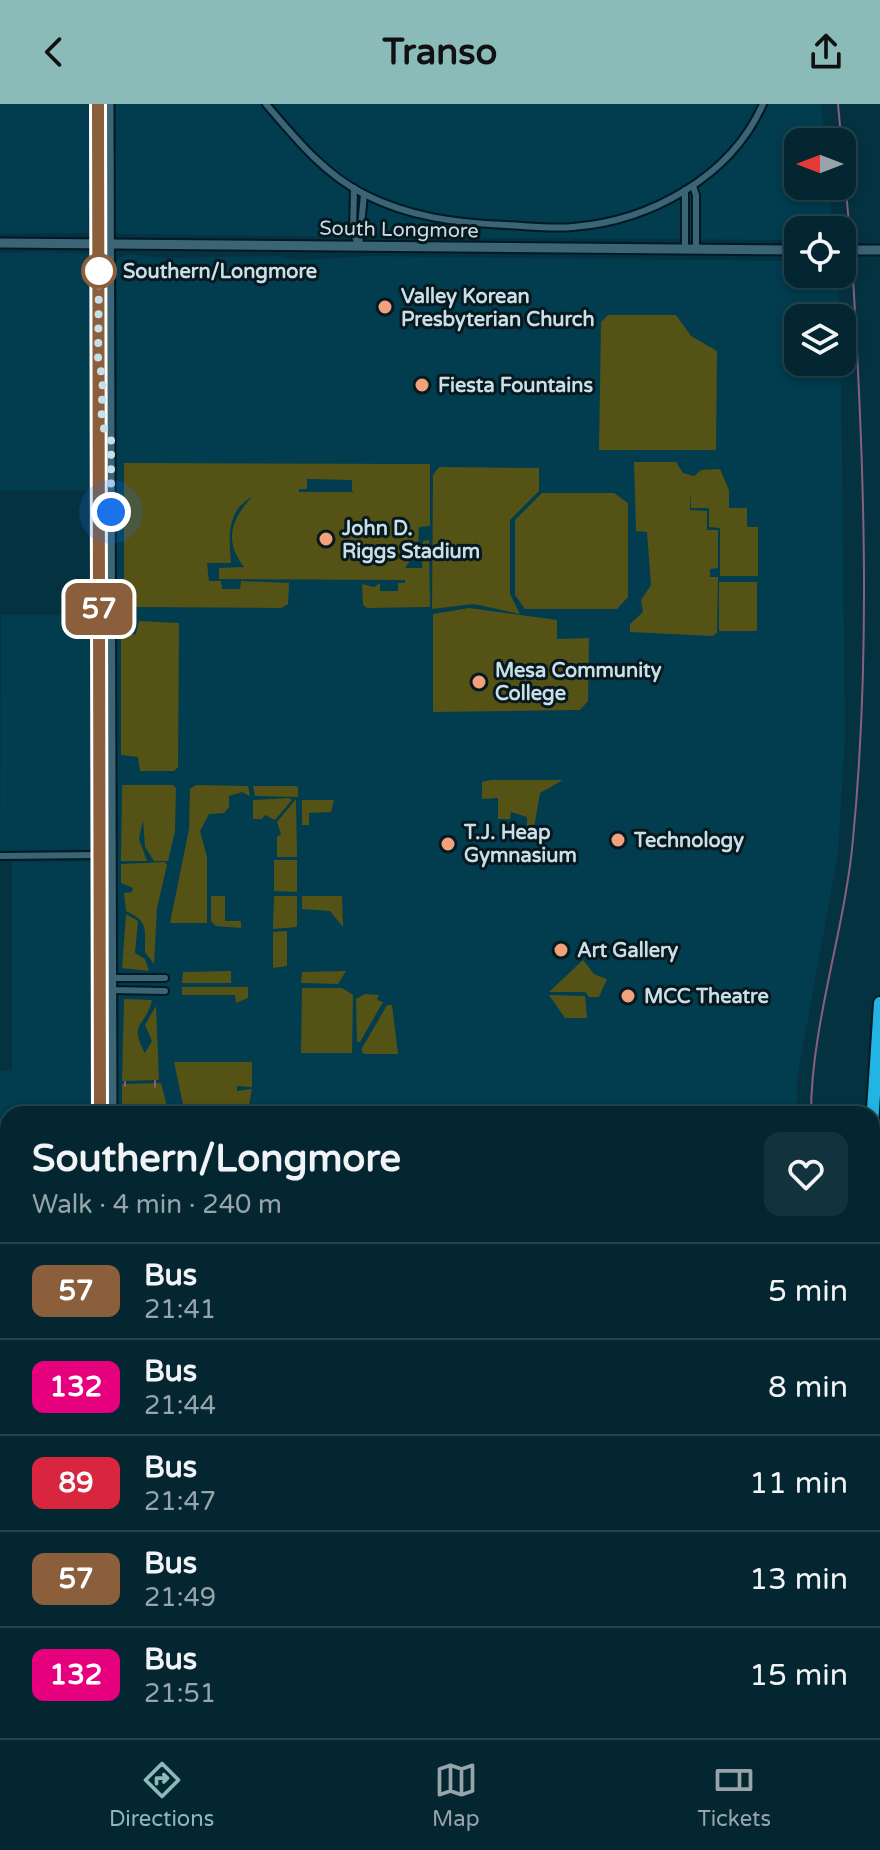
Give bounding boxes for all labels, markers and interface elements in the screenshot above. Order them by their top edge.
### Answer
icon: back [32,30,76,74]
icon: share [804,30,848,74]
text: Transo [383,31,497,74]
north arrow [784,128,856,200]
map controls [784,128,856,376]
button: locate [784,216,856,288]
street label: South Longmore [319,217,479,243]
marker: Southern/Longmore [82,254,116,288]
place label: Southern/Longmore [123,260,317,284]
place label: Valley Korean Presbyterian Church [401,285,595,332]
marker: Valley Korean Presbyterian Church [376,298,394,316]
button: layers [784,304,856,376]
place label: Fiesta Fountains [438,374,594,398]
marker: Fiesta Fountains [413,376,431,394]
your location [91,492,131,532]
place label: John D. Riggs Stadium [341,517,480,564]
marker: John D. Riggs Stadium [317,530,335,548]
line badge: 57 [63,583,135,635]
text: 57 [81,592,117,626]
place label: Mesa Community College [495,659,662,706]
marker: Mesa Community College [470,673,488,691]
place label: T.J. Heap Gymnasium [463,821,577,868]
place label: Technology [633,829,744,853]
marker: Technology [609,831,627,849]
marker: T.J. Heap Gymnasium [439,835,457,853]
place label: Art Gallery [577,939,679,963]
marker: Art Gallery [552,941,570,959]
place label: MCC Theatre [644,985,769,1009]
marker: MCC Theatre [619,987,637,1005]
button: heart [764,1132,848,1216]
text: Southern/Longmore [32,1136,401,1182]
text: Walk · 4 min · 240 m [32,1189,282,1220]
text: Bus [144,1257,197,1294]
text: 5 min [768,1273,848,1310]
text: 57 [58,1274,94,1308]
text: 21:41 [144,1294,216,1325]
text: Bus [144,1353,197,1390]
text: 8 min [768,1369,848,1406]
text: 132 [50,1370,102,1404]
text: 21:44 [144,1390,216,1421]
text: Bus [144,1449,197,1486]
text: 11 min [749,1465,848,1502]
text: 89 [58,1466,94,1500]
text: 21:47 [144,1486,216,1517]
text: Bus [144,1545,197,1582]
text: 13 min [749,1561,848,1598]
text: 57 [58,1562,94,1596]
text: 21:49 [144,1582,216,1613]
text: Bus [144,1641,197,1678]
text: 15 min [749,1657,848,1694]
text: 132 [50,1658,102,1692]
text: 21:51 [144,1678,216,1709]
tab: Directions [109,1758,214,1832]
tab: Map [432,1758,480,1832]
tab: Tickets [697,1758,771,1832]

